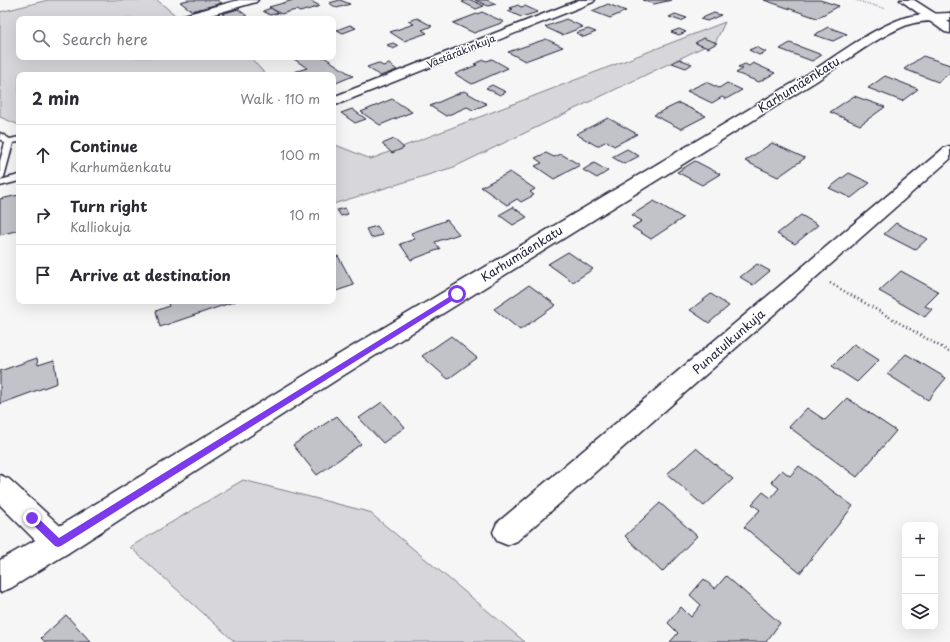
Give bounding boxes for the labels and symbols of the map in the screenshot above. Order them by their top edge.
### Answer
street label: Västäräkinkuja [424,30,498,71]
street label: Karhumäenkatu [754,52,843,117]
street label: Karhumäenkatu [477,221,566,286]
route start [448,285,466,303]
street label: Punatulkunkuja [688,304,769,378]
route end [23,509,41,527]

